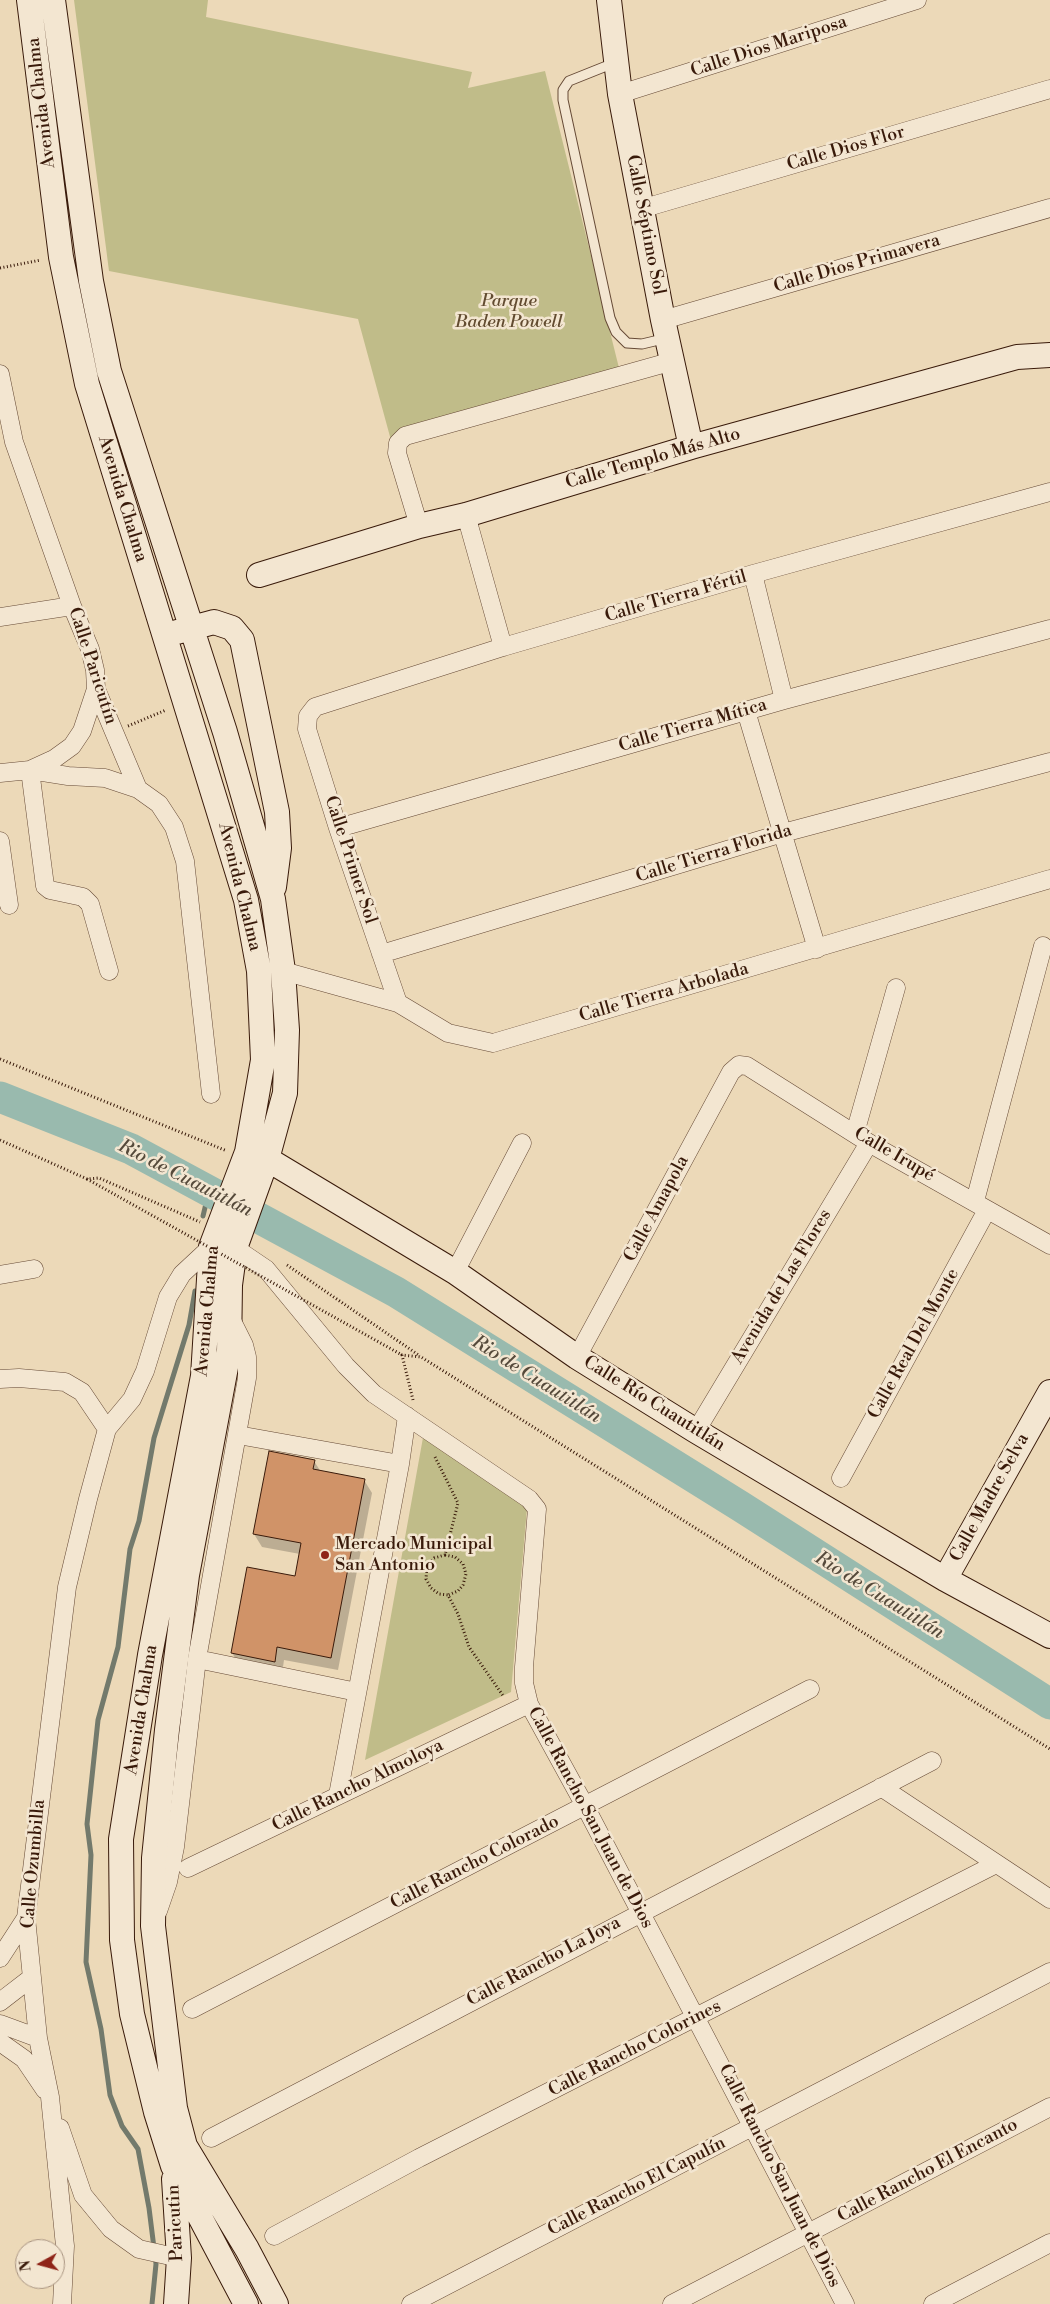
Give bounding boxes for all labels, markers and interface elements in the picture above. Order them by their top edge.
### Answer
street label: Calle Dios Mariposa [688,12,850,82]
street label: Avenida Chalma [23,36,61,170]
street label: Calle Dios Flor [785,122,907,176]
street label: Calle Séptimo Sol [621,153,669,297]
street label: Calle Dios Primavera [771,230,943,298]
park label: Parque Baden Powell [455,291,563,334]
street label: Calle Templo Más Alto [563,424,743,494]
street label: Avenida Chalma [92,433,152,565]
street label: Calle Tierra Fértil [602,566,750,628]
street label: Calle Paricutín [63,605,121,727]
street label: Calle Tierra Mítica [616,694,770,758]
street label: Calle Primer Sol [319,793,381,927]
street label: Calle Tierra Florida [633,820,795,888]
street label: Avenida Chalma [213,821,265,953]
street label: Calle Tierra Arbolada [577,958,751,1028]
street label: Calle Irupé [850,1123,938,1187]
water label: Rio de Cuautitlán [114,1135,256,1223]
street label: Calle Amapola [620,1152,694,1266]
street label: Avenida de Las Flores [727,1206,837,1368]
street label: Avenida Chalma [192,1245,224,1377]
street label: Calle Real Del Monte [864,1265,964,1423]
water label: Rio de Cuautitlán [467,1331,605,1429]
street label: Calle Río Cuautitlán [579,1352,729,1456]
street label: Calle Madre Selva [946,1430,1034,1566]
place label: Mercado Municipal San Antonio [335,1534,493,1576]
water label: Rio de Cuautitlán [810,1547,948,1645]
marker: Mercado Municipal San Antonio [319,1549,331,1561]
street label: Avenida Chalma [121,1643,163,1777]
street label: Calle Rancho San Juan de Dios [522,1704,658,1932]
street label: Calle Rancho Almoloya [269,1735,447,1837]
street label: Calle Ozumbilla [18,1798,50,1930]
street label: Calle Rancho Colorado [387,1811,563,1915]
street label: Calle Rancho La Joya [463,1912,625,2012]
street label: Calle Rancho Colorines [545,1996,725,2102]
street label: Calle Rancho San Juan de Dios [713,2061,845,2291]
street label: Calle Rancho El Encanto [834,2114,1022,2228]
street label: Calle Rancho El Capulín [544,2133,730,2241]
street label: Paricutin [163,2184,189,2262]
north arrow [15,2239,65,2289]
text: N [16,2259,36,2272]

